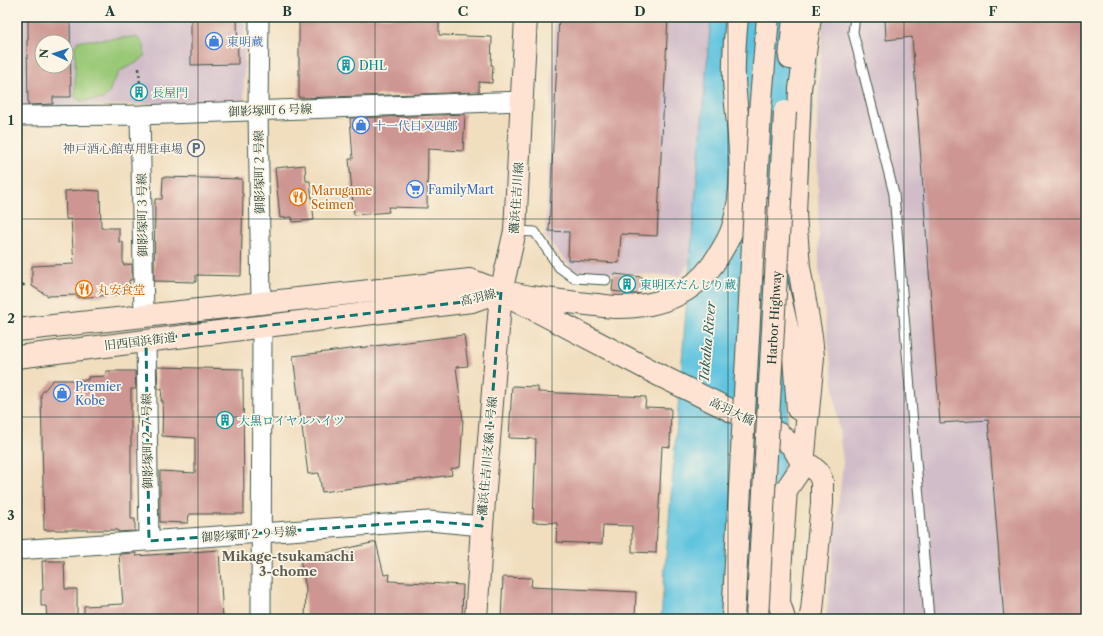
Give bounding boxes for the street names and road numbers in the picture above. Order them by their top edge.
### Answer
street label: 御影塚町６号線 [228,101,312,119]
street label: 御影塚町２号線 [251,130,267,214]
street label: 灘浜住吉川線 [506,162,526,234]
street label: 御影塚町３号線 [134,173,150,257]
street label: Harbor Highway [764,270,784,365]
street label: 高羽線 [459,285,497,309]
street label: 旧西国浜街道 [103,329,177,353]
street label: 御影塚町２７号線 [139,393,155,489]
street label: 高羽大橋 [707,394,757,428]
street label: 灘浜住吉川支線１号線 [474,396,500,516]
street label: 御影塚町２９号線 [201,523,297,545]

